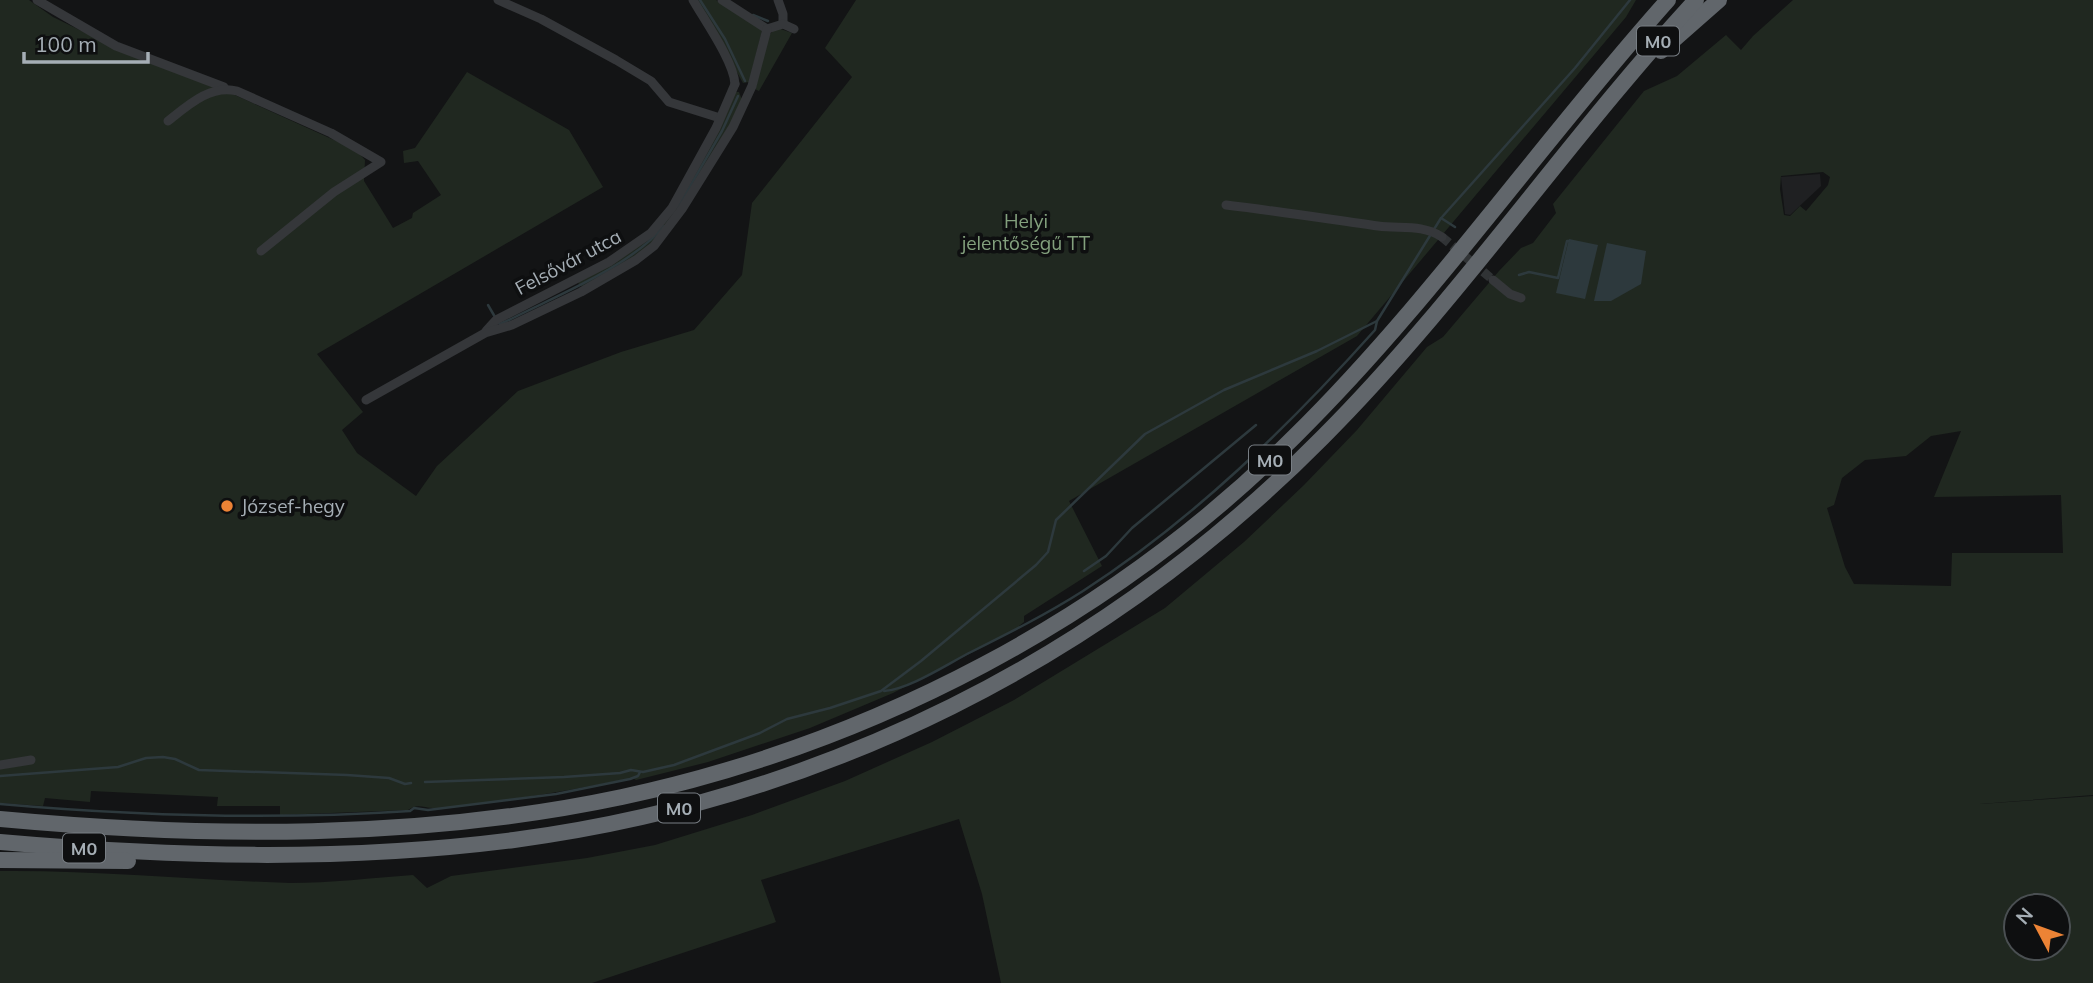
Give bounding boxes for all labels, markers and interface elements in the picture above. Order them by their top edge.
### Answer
scale bar [24,21,149,65]
road number: M0 [1637,26,1679,56]
text: 100 m [35,31,97,57]
park label: Helyi jelentőségű TT [960,209,1091,255]
street label: Felsővár utca [511,224,625,300]
road number: M0 [1249,446,1291,474]
place label: József-hegy [241,494,345,518]
marker: József-hegy [219,498,235,514]
road number: M0 [658,794,700,822]
road number: M0 [63,834,105,862]
north arrow [2002,892,2072,962]
text: N [2010,903,2038,929]

